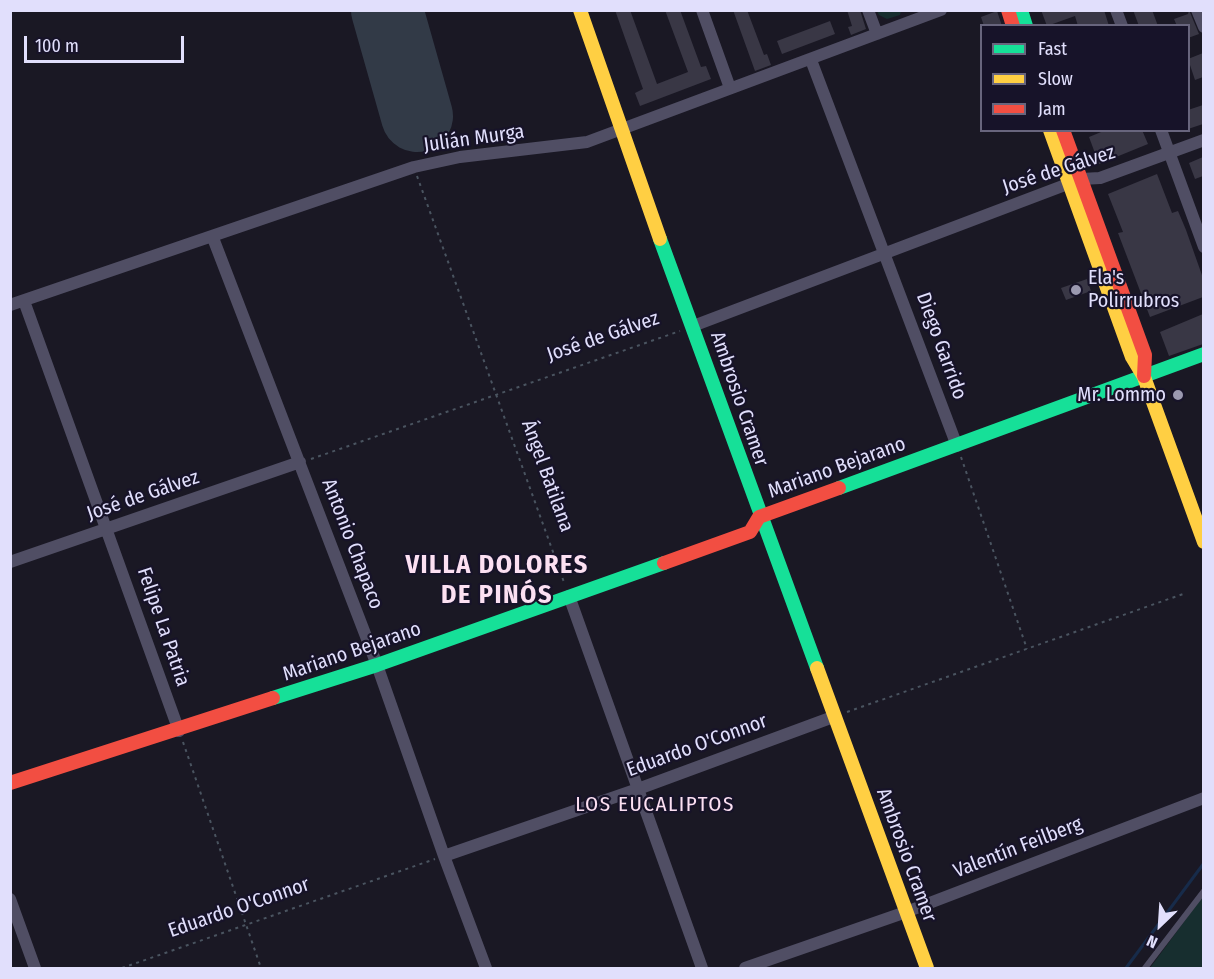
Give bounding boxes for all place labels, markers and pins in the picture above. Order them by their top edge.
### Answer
place label: Ela's Polirrubros [1088,266,1179,313]
marker: Ela's Polirrubros [1069,283,1083,297]
place label: Mr. Lommo [1077,383,1166,407]
marker: Mr. Lommo [1171,388,1185,402]

